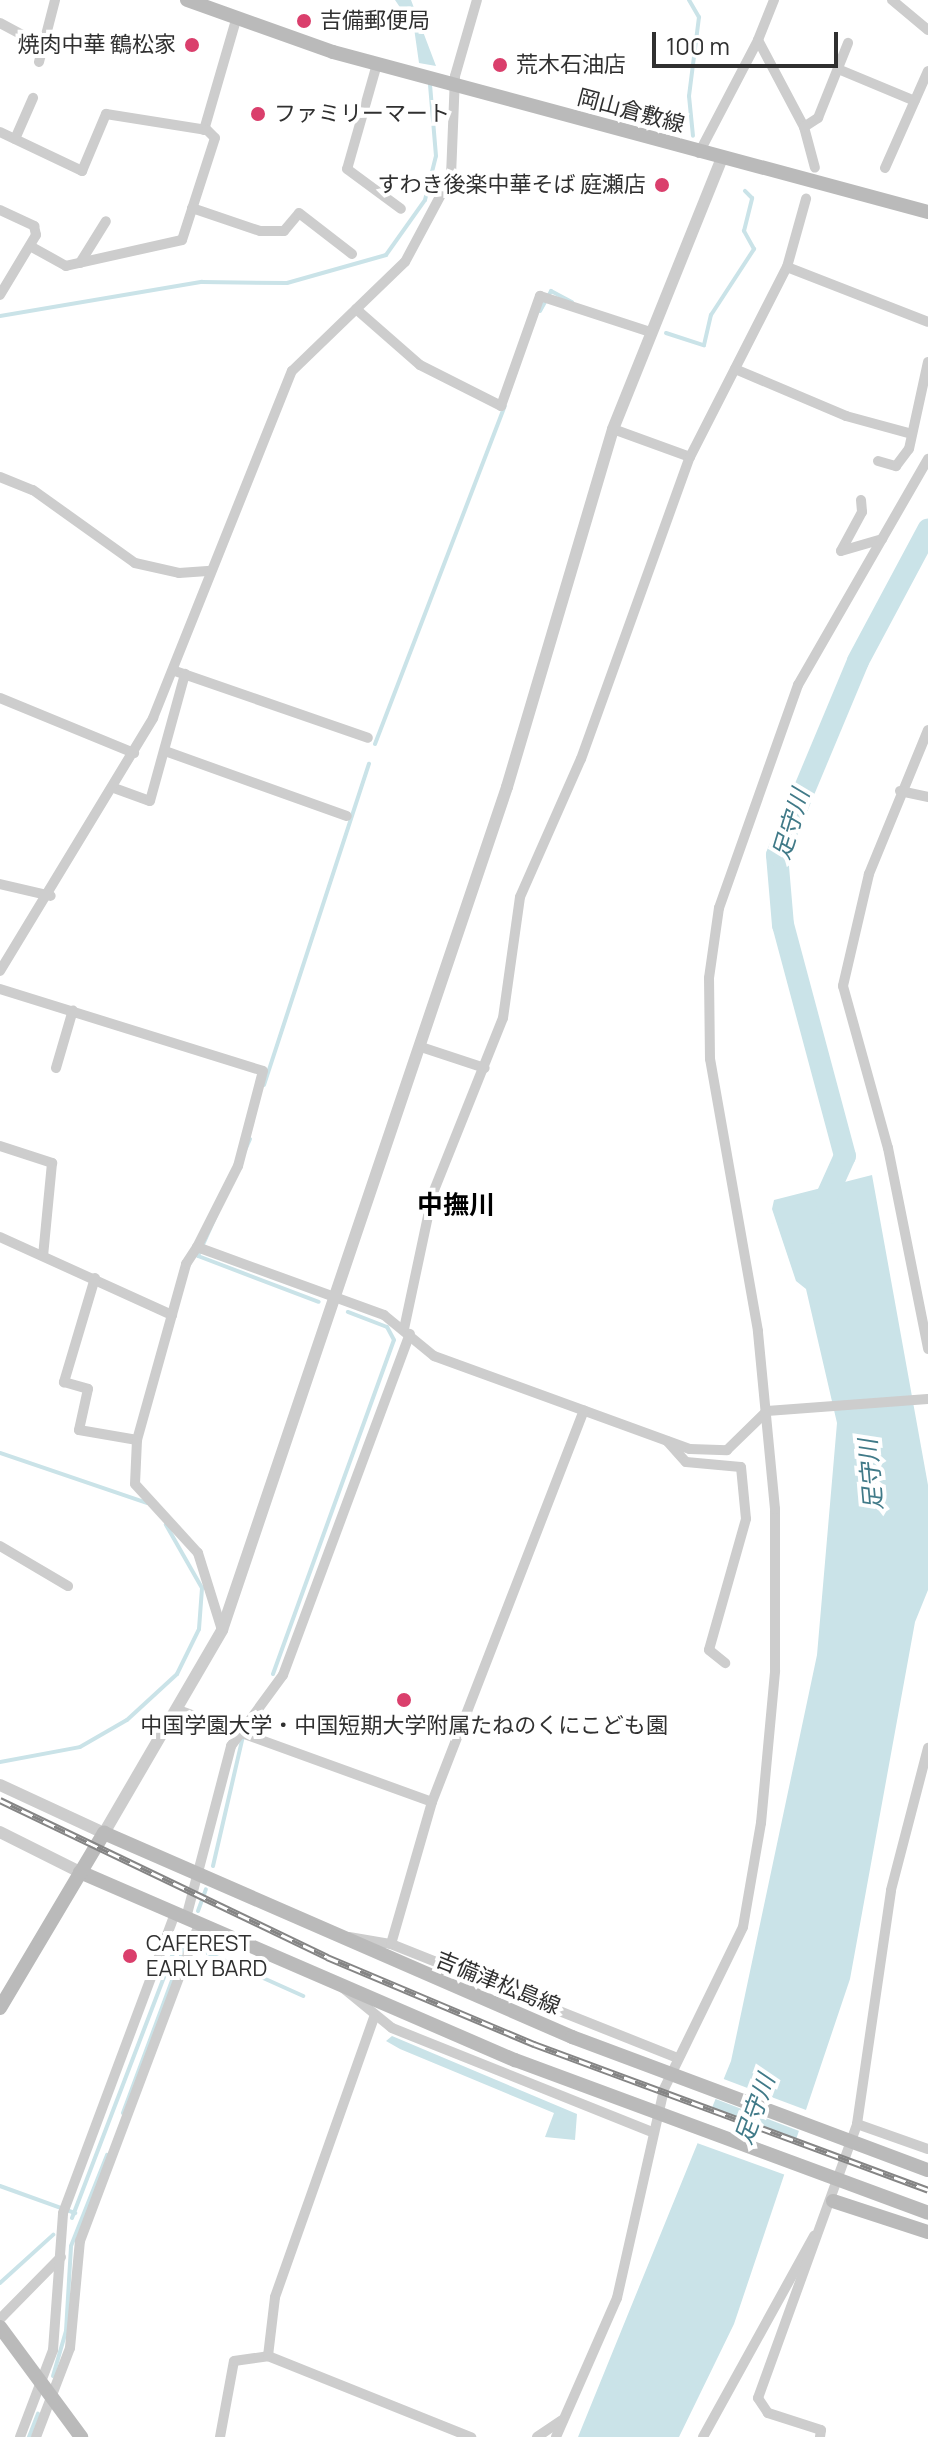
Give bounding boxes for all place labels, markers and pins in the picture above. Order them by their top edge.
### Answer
place label: 吉備郵便局 [320,8,430,34]
marker: 吉備郵便局 [295,12,313,30]
place label: 焼肉中華 鶴松家 [18,32,176,58]
marker: 焼肉中華 鶴松家 [183,36,201,54]
place label: 荒木石油店 [516,52,626,78]
marker: 荒木石油店 [491,56,509,74]
place label: ファミリーマート [274,101,450,127]
marker: ファミリーマート [249,105,267,123]
place label: すわき後楽中華そば 庭瀬店 [378,172,646,198]
marker: すわき後楽中華そば 庭瀬店 [653,176,671,194]
marker: 中国学園大学・中国短期大学附属たねのくにこども園 [395,1691,413,1709]
place label: 中国学園大学・中国短期大学附属たねのくにこども園 [140,1713,668,1739]
place label: CAFEREST EARLY BARD [146,1930,268,1982]
marker: CAFEREST EARLY BARD [121,1947,139,1965]

